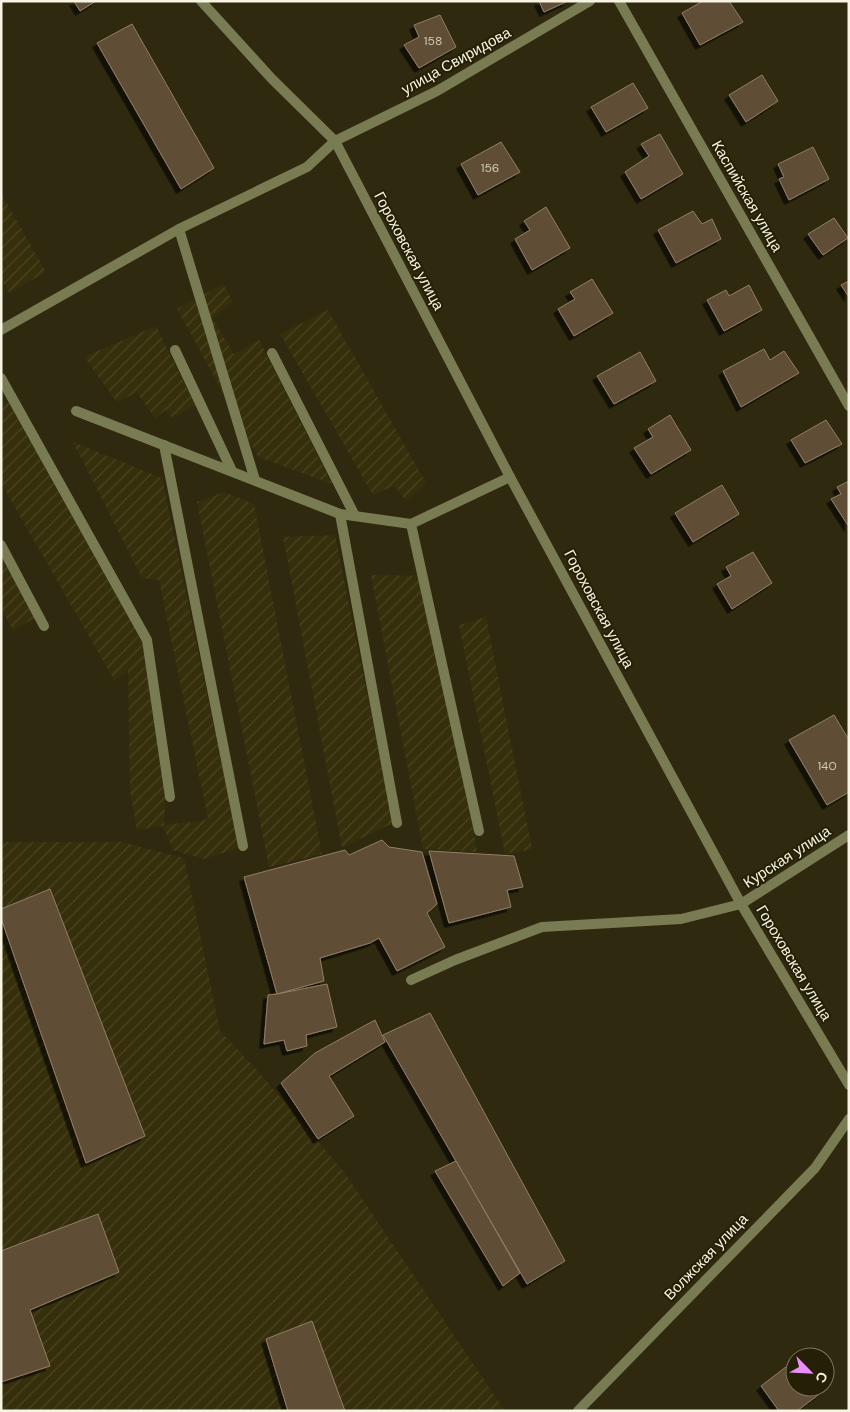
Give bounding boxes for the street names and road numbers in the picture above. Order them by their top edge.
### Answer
street label: улица Свиридова [398,22,515,99]
street label: Каспийская улица [707,137,787,256]
street label: Гороховская улица [369,188,449,314]
street label: Гороховская улица [559,546,639,672]
street label: Курская улица [739,821,835,893]
street label: Гороховская улица [752,901,837,1025]
street label: Волжская улица [660,1209,753,1305]

